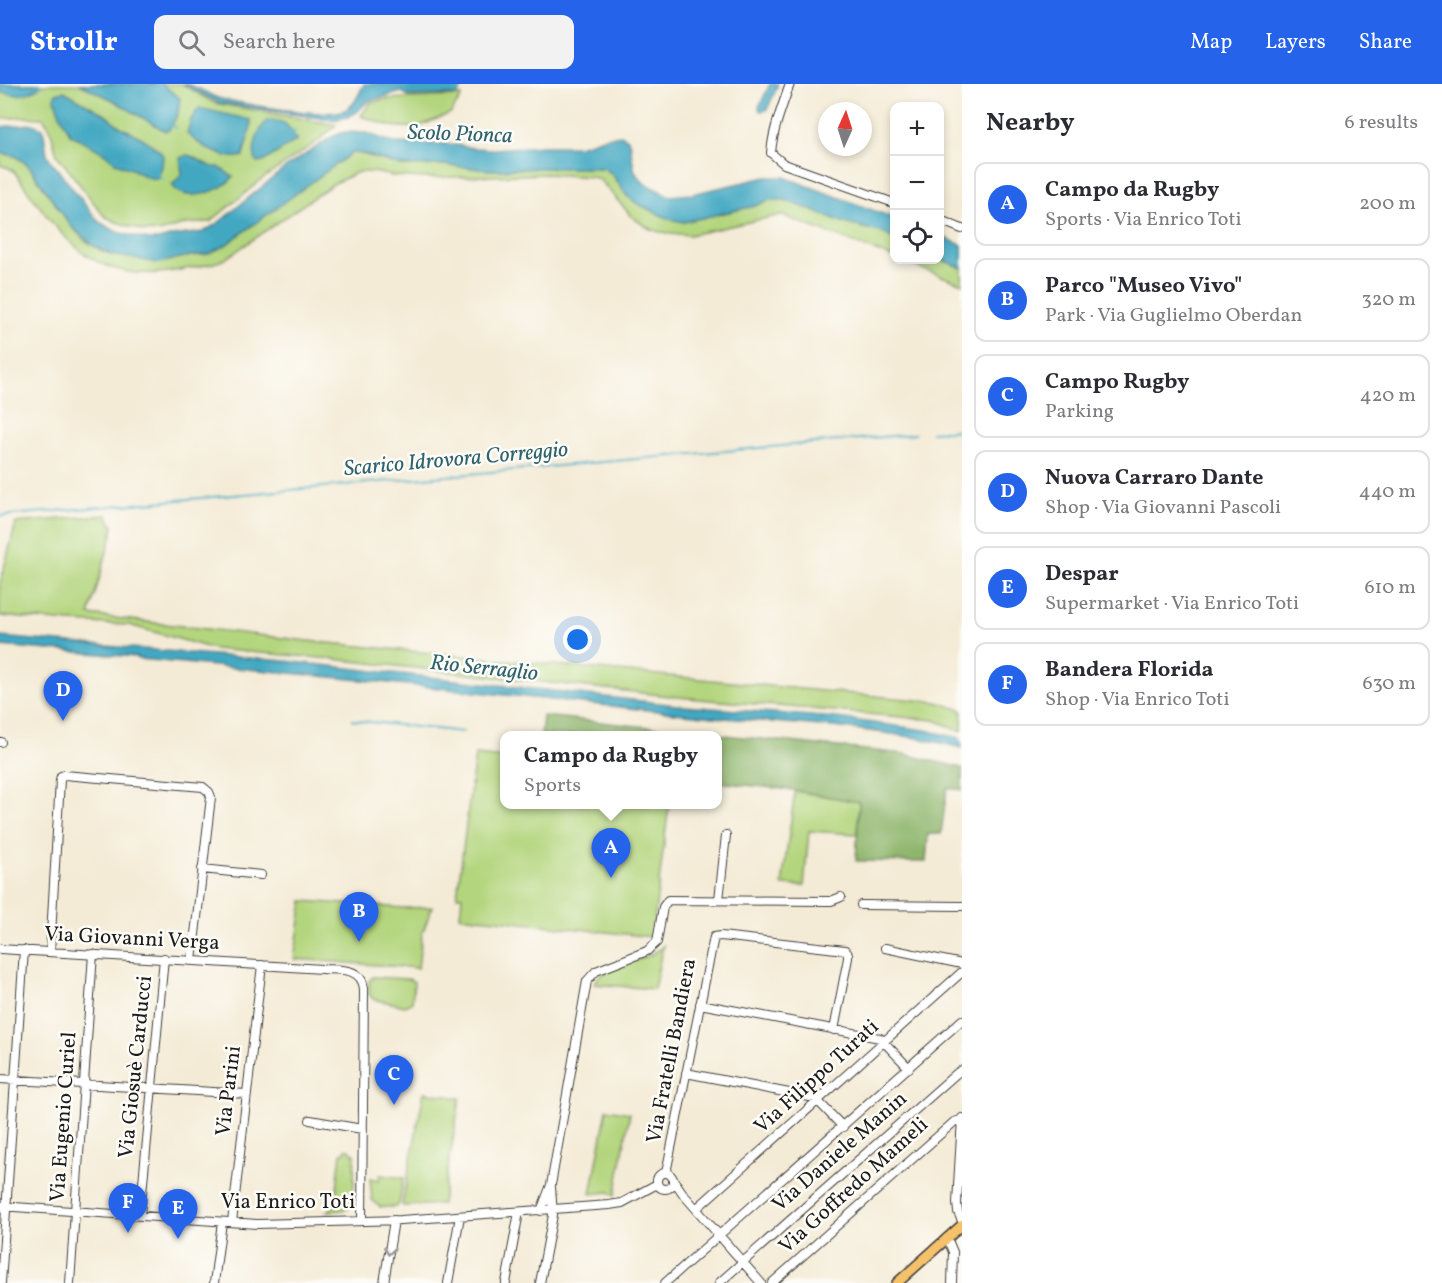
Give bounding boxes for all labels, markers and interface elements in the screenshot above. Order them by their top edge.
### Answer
search box [154,15,574,69]
text: Strollr [30,23,118,62]
icon: search [175,26,208,59]
text: Search here [223,27,335,58]
text: Map [1190,28,1232,57]
text: Layers [1265,28,1326,57]
text: Share [1359,28,1412,57]
north arrow [818,102,872,156]
map controls [890,102,944,264]
button: + [890,102,944,156]
text: Nearby [986,105,1075,141]
text: 6 results [1345,109,1418,137]
water label: Scolo Pionca [407,118,513,152]
button: − [890,156,944,210]
text: Campo da Rugby [1045,175,1219,206]
text: A [1000,190,1015,218]
text: 200 m [1359,190,1416,218]
text: Sports · Via Enrico Toti [1045,206,1241,234]
button: locate [890,210,944,264]
text: Parco "Museo Vivo" [1045,271,1242,302]
text: B [1001,286,1014,314]
text: 320 m [1361,286,1416,314]
text: Park · Via Guglielmo Oberdan [1045,302,1302,330]
text: Campo Rugby [1045,367,1189,398]
text: C [1001,382,1014,410]
text: 420 m [1360,382,1416,410]
text: Parking [1045,398,1114,426]
water label: Scarico Idrovora Correggio [343,435,569,485]
text: Nuova Carraro Dante [1045,463,1264,494]
text: D [1000,478,1015,506]
text: 440 m [1359,478,1416,506]
text: Shop · Via Giovanni Pascoli [1045,494,1281,522]
text: Despar [1045,559,1119,590]
text: E [1001,574,1014,602]
text: 610 m [1364,574,1416,602]
text: Supermarket · Via Enrico Toti [1045,590,1299,618]
your location [563,625,592,654]
water label: Rio Serraglio [428,648,540,690]
text: Bandera Florida [1045,655,1214,686]
text: F [1002,670,1013,698]
text: 630 m [1363,670,1416,698]
pin: D [44,672,82,721]
text: Shop · Via Enrico Toti [1045,686,1229,714]
popup [500,731,722,809]
text: Campo da Rugby [524,741,698,772]
text: Sports [524,772,581,800]
pin: A [592,828,630,878]
pin: B [340,892,378,942]
street label: Via Giovanni Verga [43,920,221,958]
street label: Via Fratelli Bandiera [640,956,704,1146]
street label: Via Giosuè Carducci [112,974,160,1160]
street label: Via Filippo Turati [748,1013,886,1141]
street label: Via Eugenio Curiel [44,1031,84,1203]
street label: Via Parini [209,1044,249,1138]
pin: C [374,1056,414,1105]
street label: Via Daniele Manin [766,1085,914,1219]
street label: Via Goffredo Mameli [773,1111,935,1261]
pin: F [108,1184,148,1233]
street label: Via Enrico Toti [221,1188,355,1217]
pin: E [158,1190,198,1239]
one-way arrow [383,1246,396,1256]

